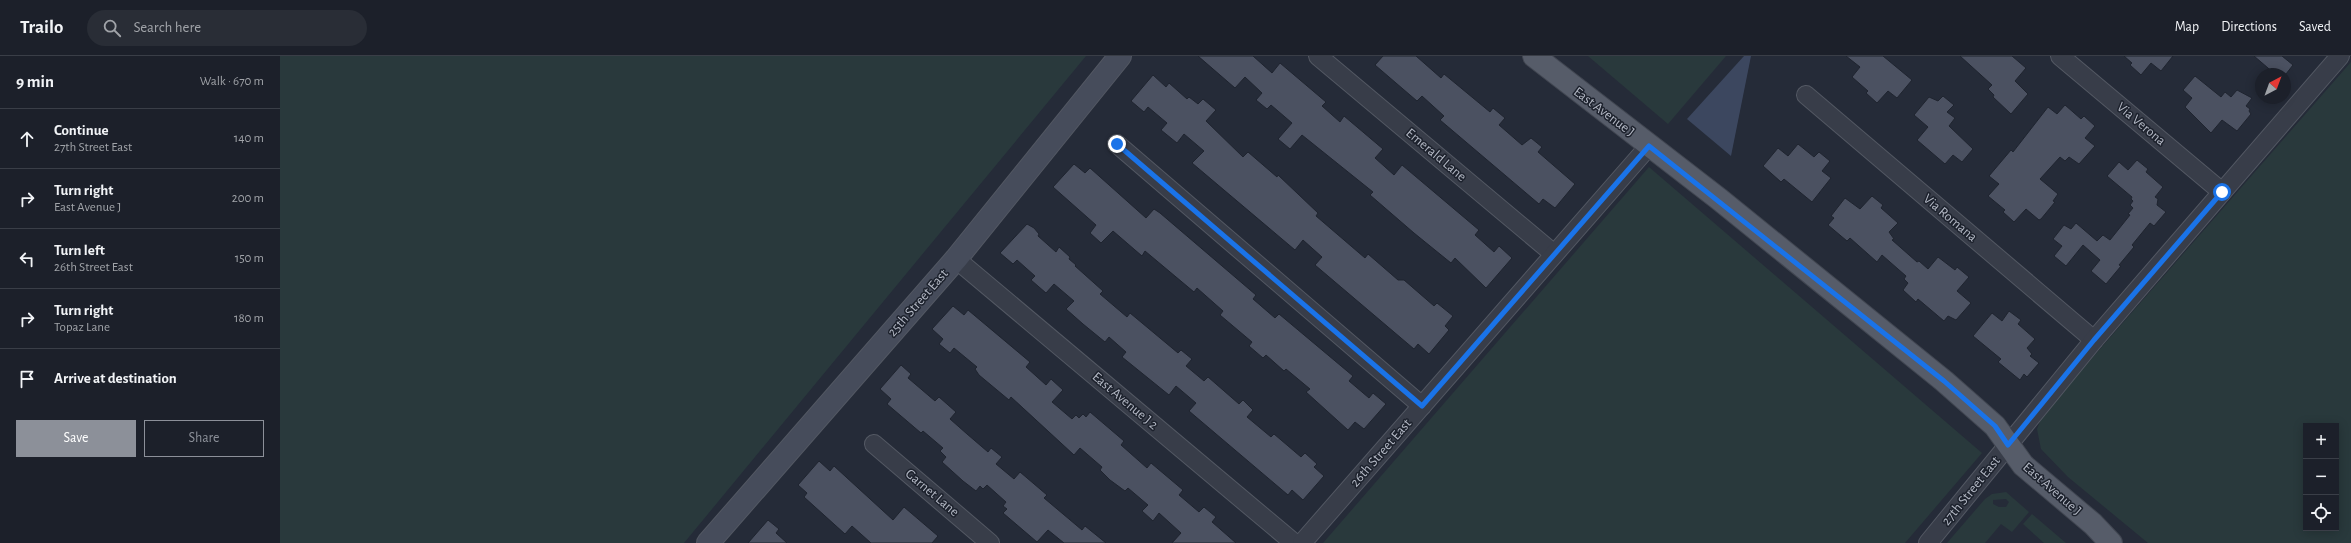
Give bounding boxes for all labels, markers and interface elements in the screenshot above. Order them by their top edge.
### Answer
search box [87,10,367,46]
icon: search [101,17,123,39]
text: Trailo [20,18,63,37]
text: Search here [133,20,201,35]
text: Map [2175,20,2199,34]
text: Directions [2221,20,2277,34]
text: Saved [2299,20,2331,34]
north arrow [2255,68,2291,104]
text: 9 min [16,73,54,90]
text: Walk · 670 m [200,75,264,88]
street label: East Avenue J [1571,85,1637,139]
street label: Via Verona [2114,100,2168,149]
text: Continue [54,123,109,138]
street label: Emerald Lane [1403,126,1469,184]
icon: ahead [16,128,38,150]
text: 140 m [234,132,264,145]
route end [1108,135,1126,153]
text: 27th Street East [54,141,132,154]
text: Turn right [54,183,113,198]
route start [2213,183,2231,201]
icon: right [16,188,38,210]
text: 200 m [232,192,264,205]
street label: Via Romana [1920,192,1980,245]
text: East Avenue J [54,201,121,214]
text: Turn left [54,243,105,258]
icon: left [16,248,38,270]
text: 150 m [235,252,264,265]
text: 26th Street East [54,261,133,274]
street label: 25th Street East [885,266,951,339]
text: Turn right [54,303,113,318]
icon: right [16,308,38,330]
text: 180 m [234,312,264,325]
text: Topaz Lane [54,321,110,334]
icon: arrive [16,368,38,390]
street label: East Avenue J 2 [1089,370,1161,432]
text: Arrive at destination [54,371,177,386]
street label: 26th Street East [1348,416,1414,490]
button: Save [16,420,136,457]
button: Share [144,420,264,457]
map controls [2303,423,2339,531]
button: + [2303,423,2339,459]
street label: 27th Street East [1939,454,2003,528]
button: − [2303,459,2339,495]
street label: East Avenue J [2020,460,2084,518]
street label: Garnet Lane [902,467,962,519]
button: locate [2303,495,2339,531]

